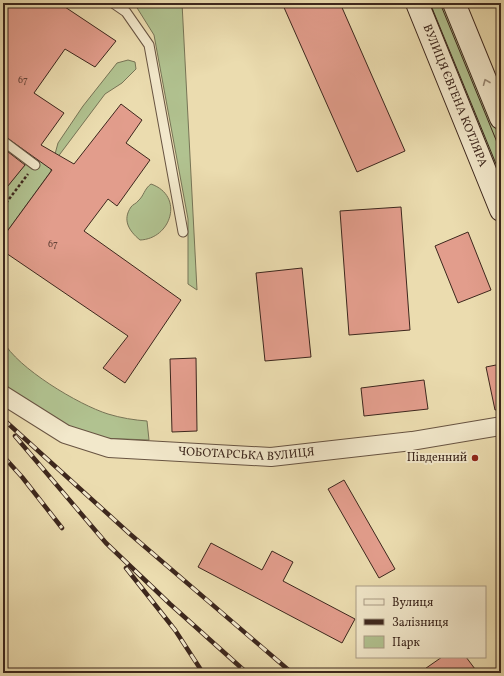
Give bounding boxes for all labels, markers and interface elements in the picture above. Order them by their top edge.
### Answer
street label: ВУЛИЦЯ ЄВГЕНА КОТЛЯРА [418,22,491,170]
house number: 67 [18,73,28,87]
one-way arrow [483,78,491,86]
house number: 67 [48,237,58,251]
street label: ЧОБОТАРСЬКА ВУЛИЦЯ [177,444,316,465]
place label: Південний [407,450,467,466]
marker: Південний [470,453,480,463]
legend [356,586,486,658]
text: Вулиця [392,595,433,611]
text: Залізниця [392,615,448,631]
text: Парк [392,635,420,651]

